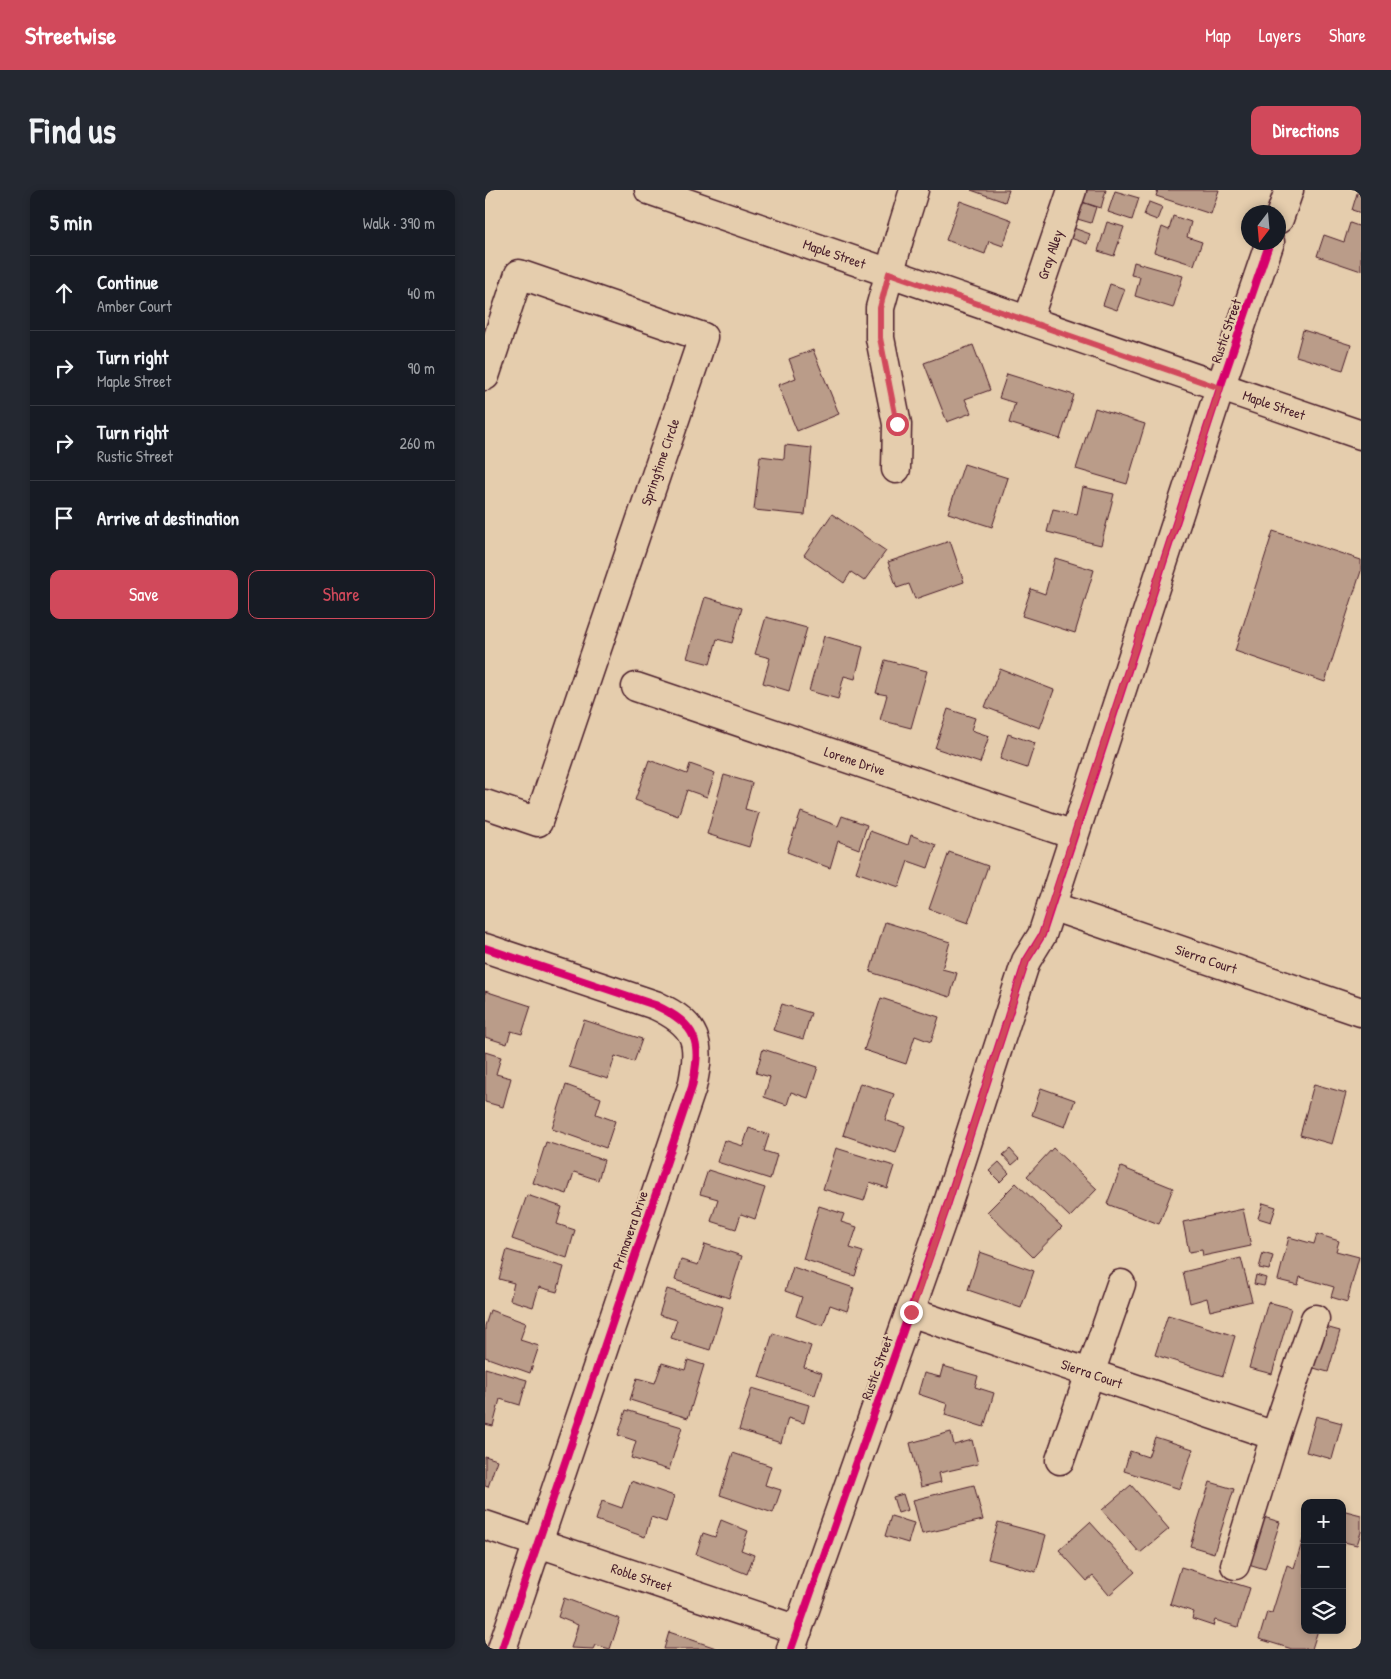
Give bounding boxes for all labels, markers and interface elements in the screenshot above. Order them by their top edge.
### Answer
text: Streetwise [25,19,116,51]
text: Map [1205,23,1231,48]
text: Layers [1259,23,1301,48]
text: Share [1329,23,1366,48]
button: Directions [1251,106,1361,155]
text: Find us [30,107,116,154]
north arrow [1241,205,1286,250]
text: 5 min [50,208,92,237]
text: Walk · 390 m [363,212,435,234]
street label: Gray Alley [1032,227,1068,282]
street label: Maple Street [801,234,868,273]
text: Continue [97,269,158,295]
icon: ahead [50,279,78,307]
text: 40 m [407,282,435,304]
text: Amber Court [97,295,172,317]
street label: Rustic Street [1206,296,1245,365]
text: Turn right [97,344,168,370]
icon: right [50,354,78,382]
text: 90 m [407,357,435,379]
text: Maple Street [97,370,171,392]
street label: Maple Street [1240,385,1308,424]
route start [886,413,909,436]
street label: Springtime Circle [636,415,684,508]
text: Turn right [97,419,168,445]
icon: right [50,429,78,457]
text: 260 m [399,432,435,454]
text: Rustic Street [97,445,173,467]
icon: arrive [50,504,78,532]
text: Arrive at destination [97,505,239,531]
button: Save [50,570,238,619]
button: Share [248,570,435,619]
street label: Lorene Drive [822,741,888,780]
street label: Sierra Court [1173,939,1240,978]
street label: Primavera Drive [607,1188,652,1272]
route end [900,1301,923,1324]
street label: Rustic Street [856,1333,897,1402]
street label: Sierra Court [1059,1354,1125,1393]
map controls [1301,1499,1346,1634]
button: + [1301,1499,1346,1544]
button: − [1301,1544,1346,1589]
street label: Roble Street [609,1558,675,1596]
button: layers [1301,1589,1346,1634]

